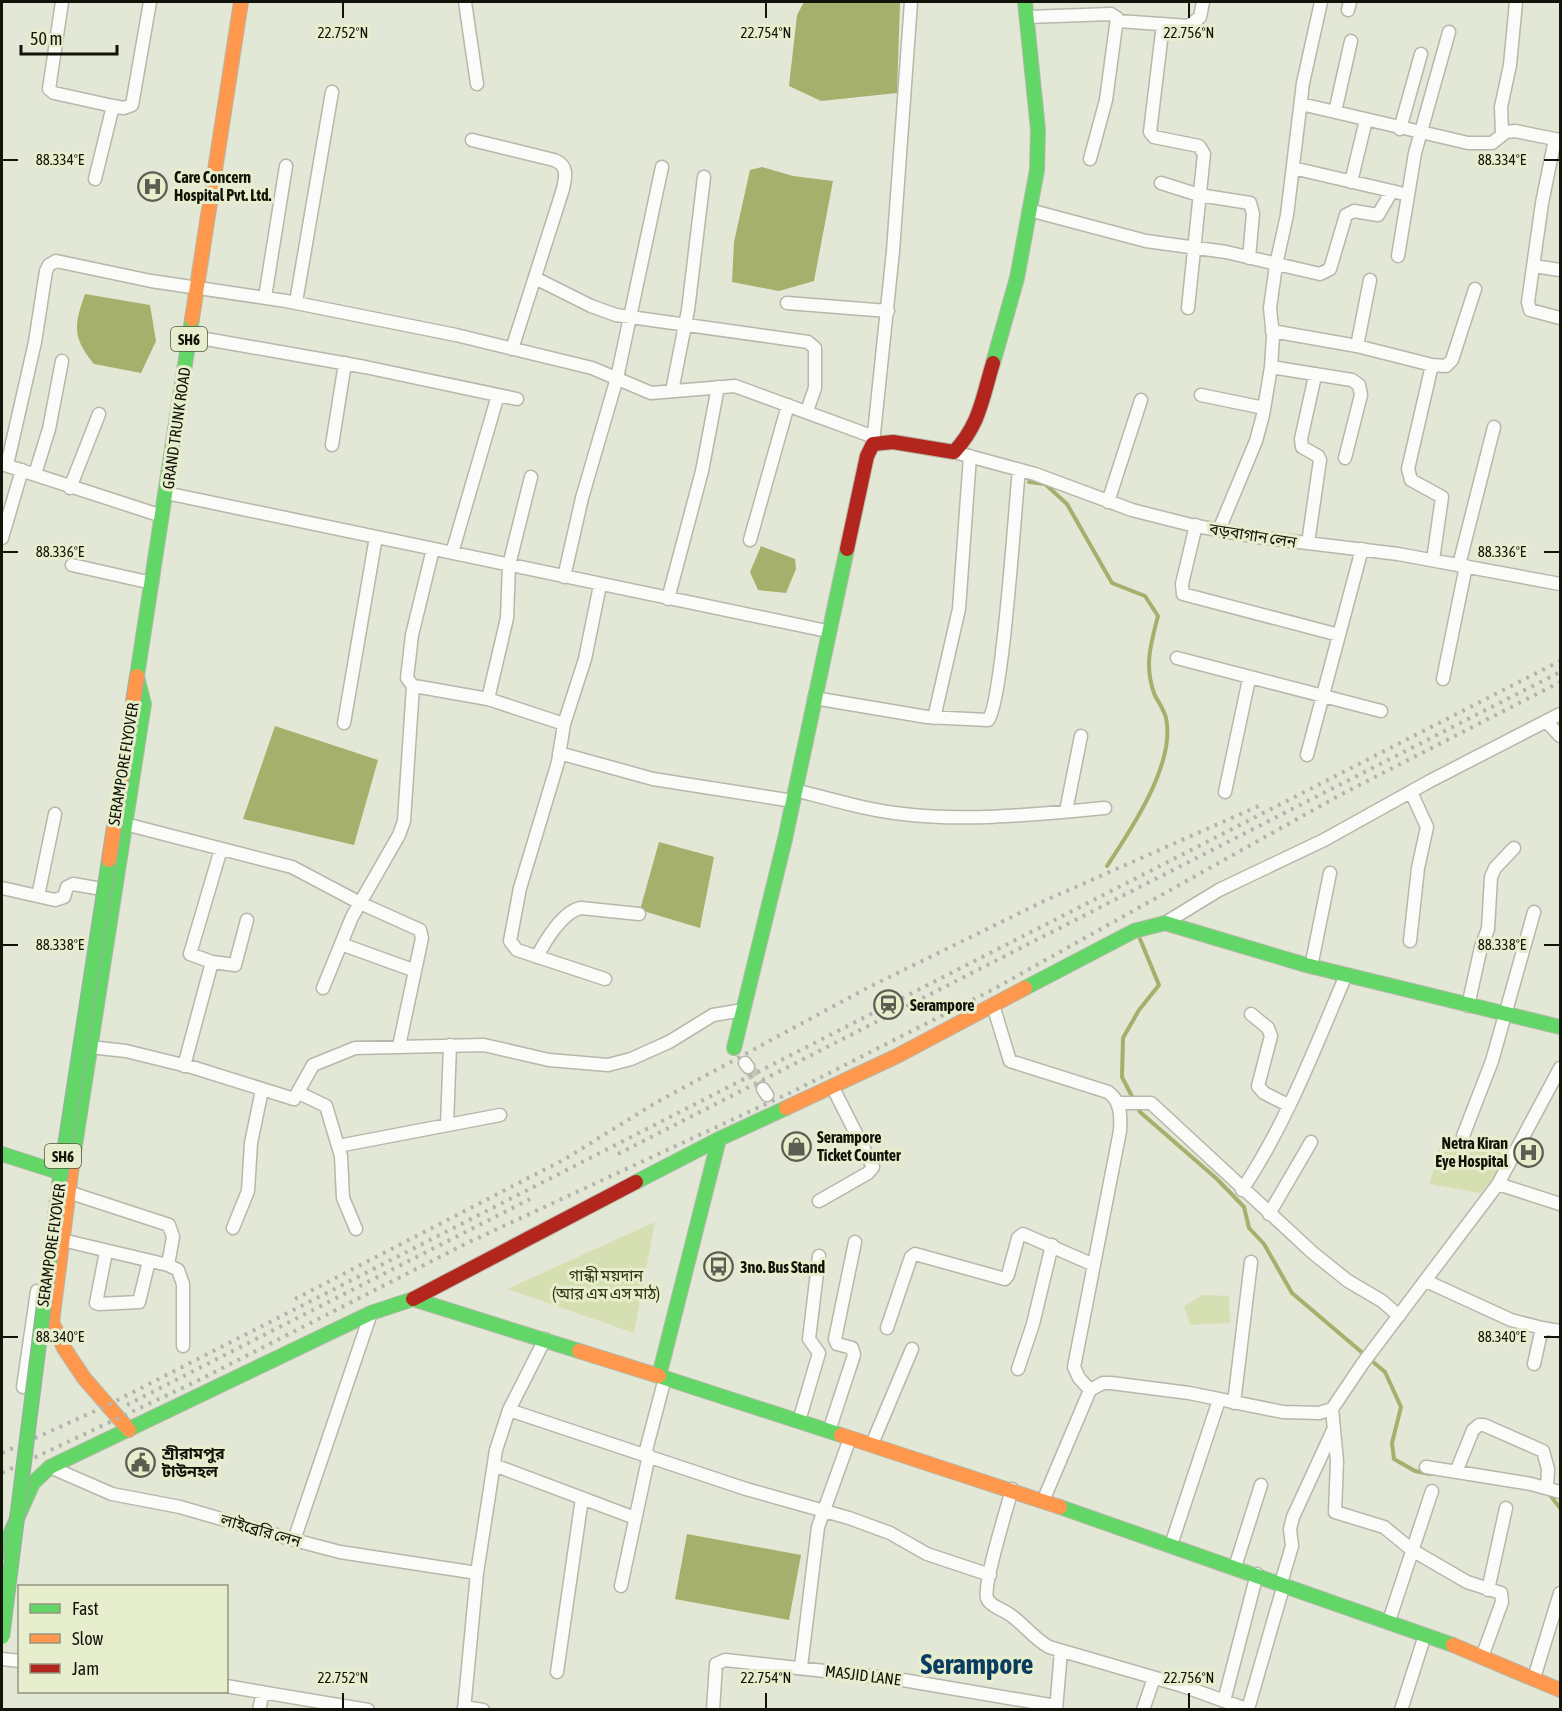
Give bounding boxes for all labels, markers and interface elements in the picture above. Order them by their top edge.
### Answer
scale bar [21,18,117,56]
text: 22.752°N [318,24,368,41]
text: 22.754°N [741,24,791,41]
text: 22.756°N [1164,24,1214,41]
text: 50 m [30,28,62,49]
text: 88.334°E [36,151,85,168]
text: 88.334°E [1478,151,1527,168]
place label: Care Concern Hospital Pvt. Ltd. [174,168,272,204]
hospital icon: Care Concern Hospital Pvt. Ltd. [137,170,169,202]
road number: SH6 [171,327,207,351]
street label: GRAND TRUNK ROAD [159,366,193,490]
street label: বড়বাগান লেন [1207,519,1298,551]
text: 88.336°E [36,543,85,560]
text: 88.336°E [1478,543,1527,560]
street label: SERAMPORE FLYOVER [104,701,142,827]
text: 88.338°E [36,936,85,953]
text: 88.338°E [1478,936,1527,953]
station icon: Serampore [873,989,905,1021]
place label: Serampore [910,996,974,1014]
place label: Serampore Ticket Counter [817,1128,901,1164]
shop icon: Serampore Ticket Counter [780,1130,812,1162]
place label: Netra Kiran Eye Hospital [1435,1134,1509,1170]
hospital icon: Netra Kiran Eye Hospital [1513,1136,1545,1168]
road number: SH6 [45,1144,81,1168]
street label: SERAMPORE FLYOVER [33,1182,69,1308]
bus stop icon: 3no. Bus Stand [703,1251,735,1283]
place label: 3no. Bus Stand [740,1258,826,1276]
park label: গান্ধী ময়দান (আর এম এস মাঠ) [552,1266,660,1303]
text: 88.340°E [36,1328,85,1345]
text: 88.340°E [1478,1328,1527,1345]
place label: শ্রীরামপুর টাউনহল [161,1444,225,1480]
public building icon: শ্রীরামপুর টাউনহল [125,1446,157,1478]
street label: লাইব্রেরি লেন [218,1510,304,1550]
legend [18,1585,228,1693]
text: Fast [72,1598,99,1619]
text: Slow [72,1628,103,1649]
district label: Serampore [921,1648,1033,1680]
text: Jam [72,1658,99,1679]
street label: MASJID LANE [824,1661,902,1689]
text: 22.752°N [318,1669,368,1686]
text: 22.754°N [741,1669,791,1686]
text: 22.756°N [1164,1669,1214,1686]

